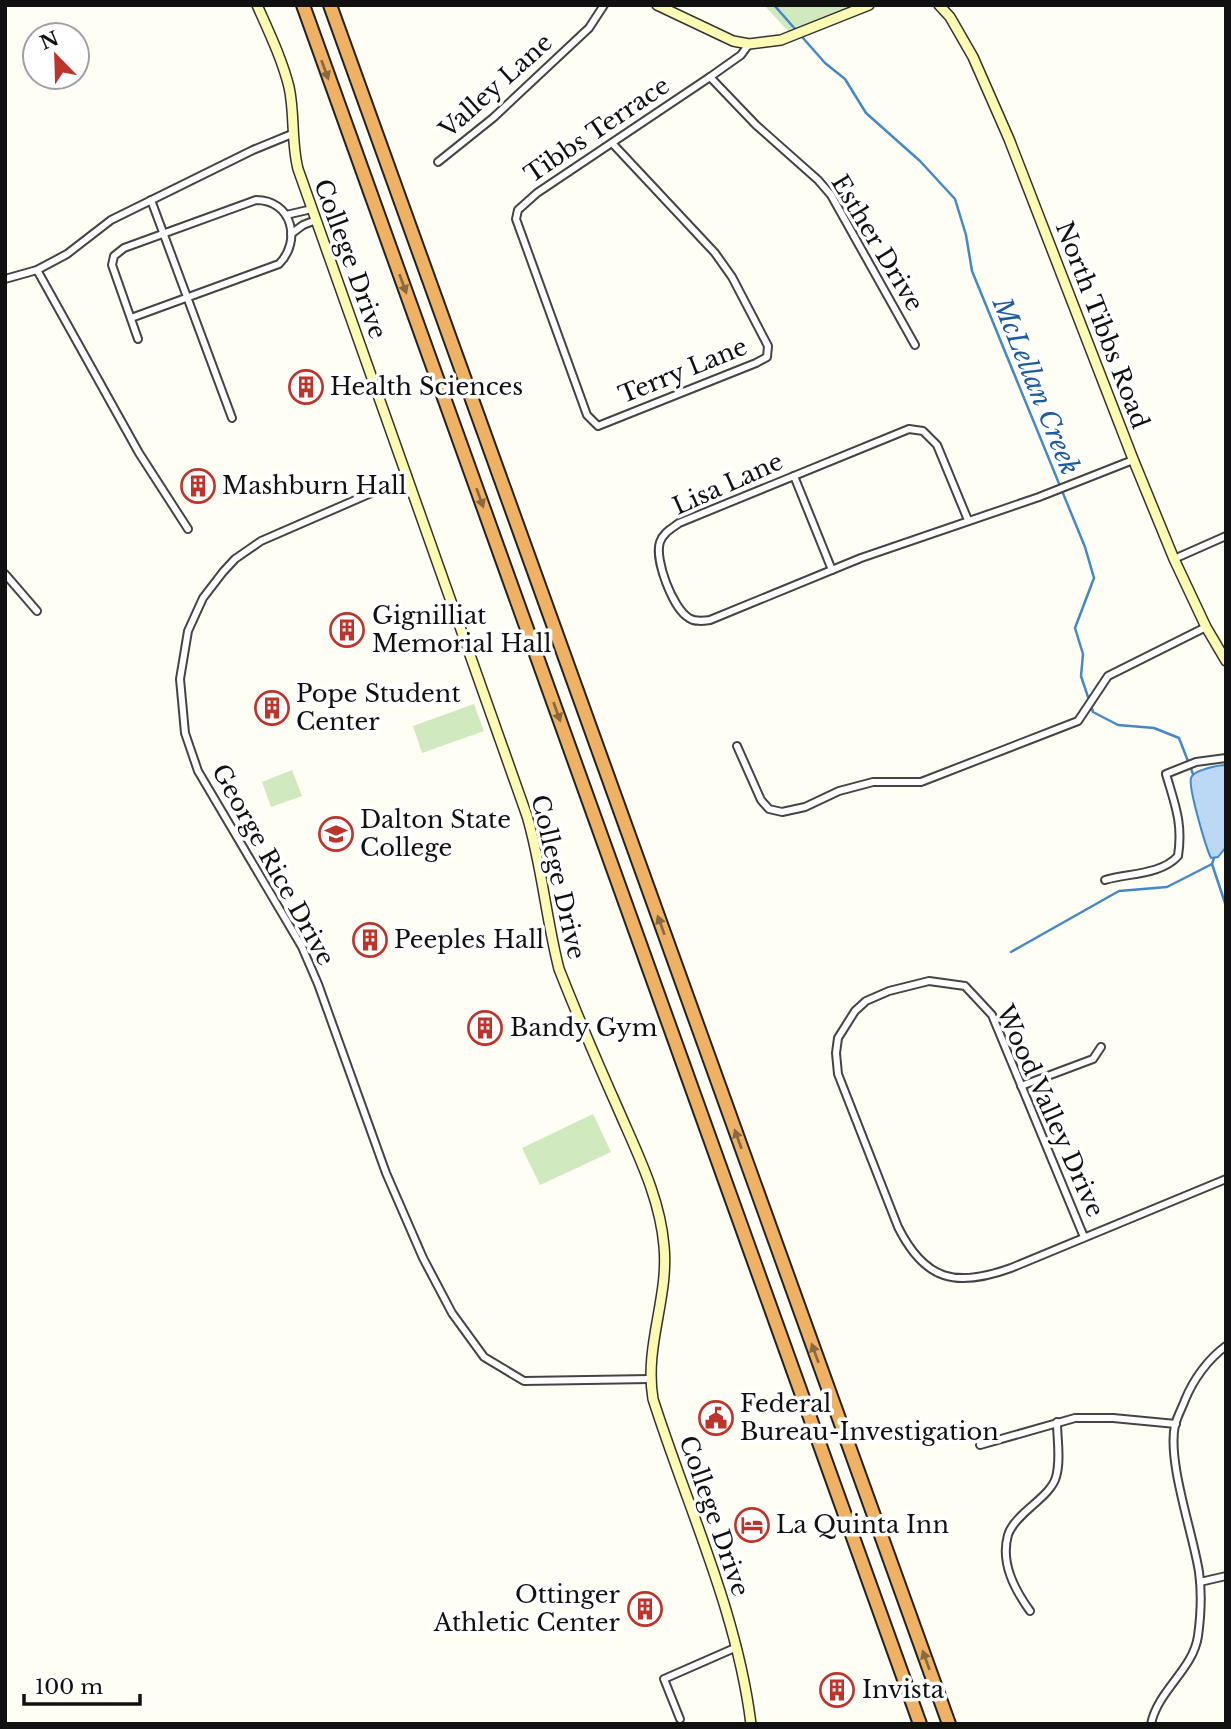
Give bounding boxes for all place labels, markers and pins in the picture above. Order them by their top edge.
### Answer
building icon: Health Sciences [287,368,325,406]
place label: Health Sciences [330,372,523,401]
building icon: Mashburn Hall [179,467,217,505]
place label: Mashburn Hall [222,471,407,500]
place label: Gignilliat Memorial Hall [372,601,552,658]
building icon: Gignilliat Memorial Hall [328,611,366,649]
place label: Pope Student Center [296,679,460,736]
building icon: Pope Student Center [253,689,291,727]
place label: Dalton State College [360,805,511,862]
school or university icon: Dalton State College [317,815,355,853]
building icon: Peeples Hall [351,921,389,959]
place label: Peeples Hall [394,925,544,954]
building icon: Bandy Gym [466,1009,504,1047]
place label: Bandy Gym [510,1013,658,1042]
place label: Federal Bureau-Investigation [740,1389,999,1446]
public building icon: Federal Bureau-Investigation [697,1399,735,1437]
hotel icon: La Quinta Inn [733,1506,771,1544]
place label: La Quinta Inn [776,1510,949,1539]
place label: Ottinger Athletic Center [433,1580,621,1637]
building icon: Ottinger Athletic Center [626,1590,664,1628]
building icon: Invista [818,1671,856,1709]
place label: Invista [862,1675,945,1704]

